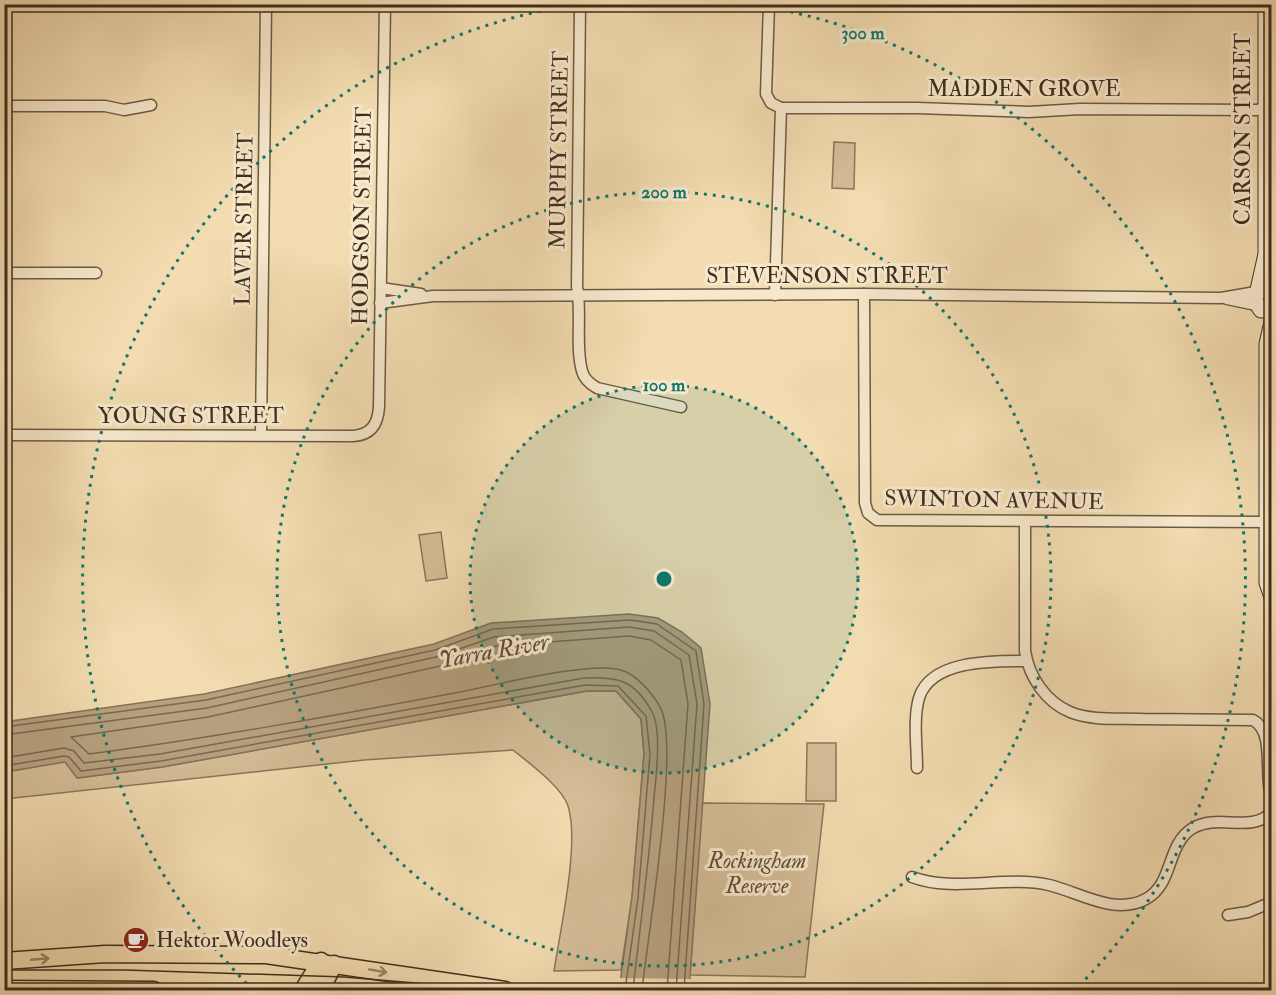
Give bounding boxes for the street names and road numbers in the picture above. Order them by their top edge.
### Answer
street label: CARSON STREET [1229,32,1257,225]
street label: MURPHY STREET [543,50,575,249]
street label: MADDEN GROVE [927,75,1121,103]
street label: HODGSON STREET [346,106,378,325]
street label: LAVER STREET [228,132,260,306]
street label: STEVENSON STREET [706,262,949,290]
street label: YOUNG STREET [98,402,284,430]
street label: SWINTON AVENUE [884,484,1104,516]

